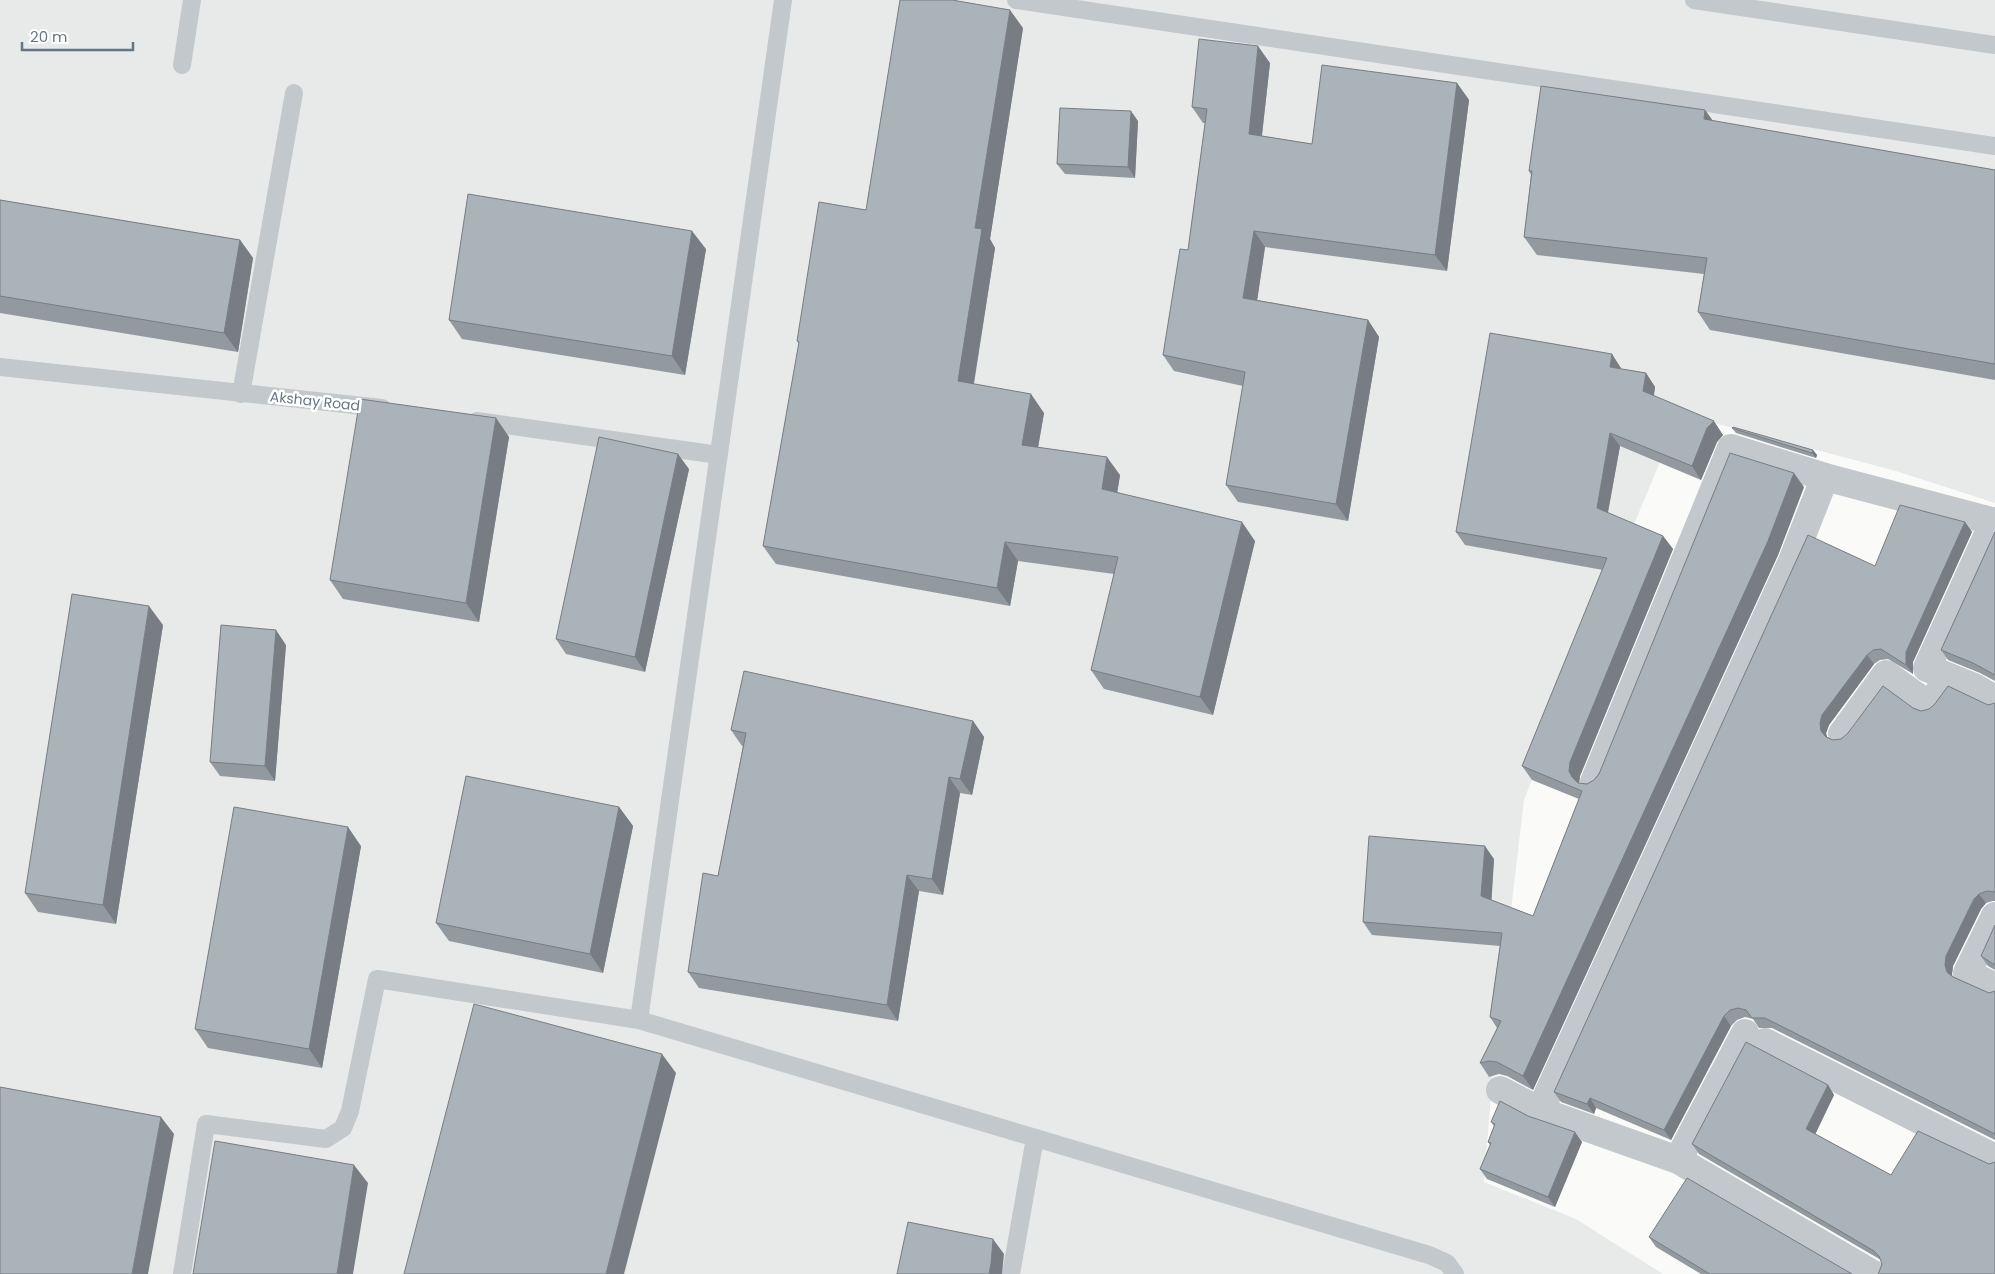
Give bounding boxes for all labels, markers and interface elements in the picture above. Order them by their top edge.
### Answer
scale bar [22,20,134,52]
text: 20 m [30,26,68,47]
street label: Akshay Road [269,386,361,416]

